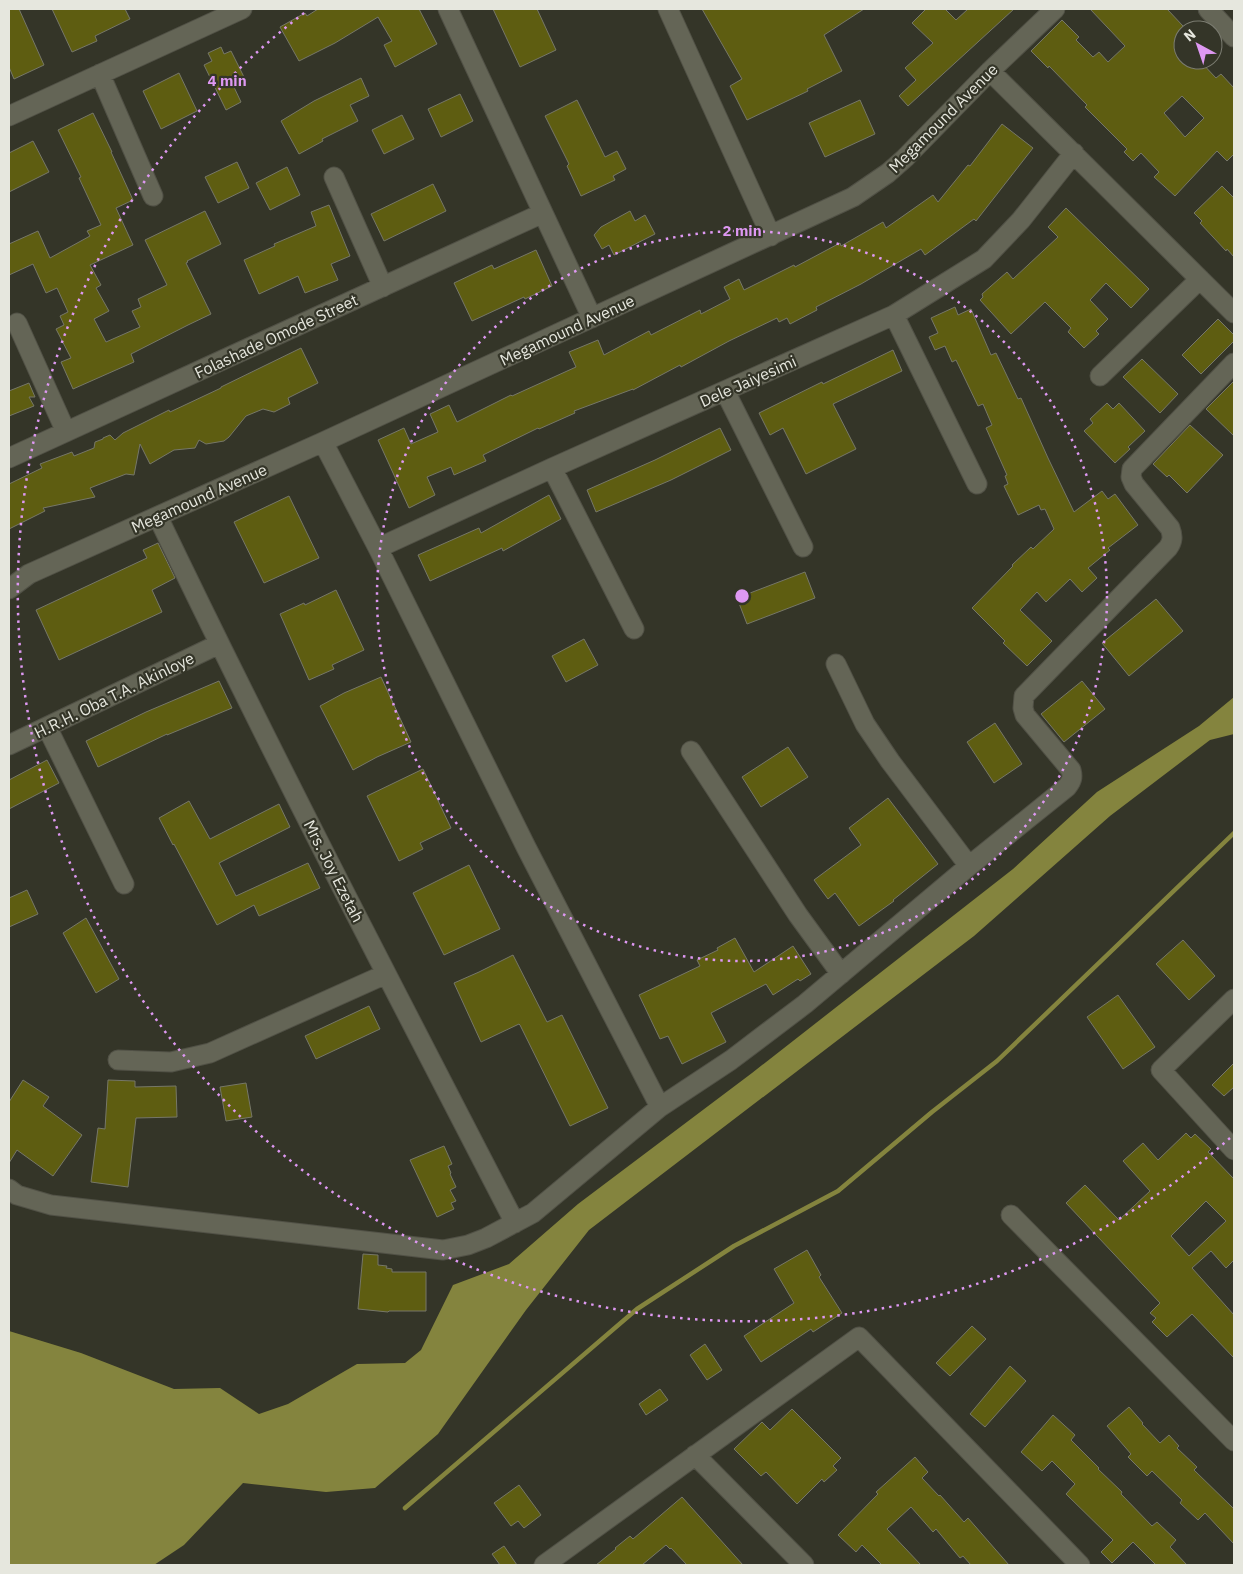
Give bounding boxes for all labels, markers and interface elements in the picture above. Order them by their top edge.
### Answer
north arrow [1173,20,1223,70]
text: N [1180,25,1199,45]
street label: Megamound Avenue [884,59,1002,177]
text: 4 min [207,71,247,90]
text: 2 min [722,221,762,240]
street label: Folashade Omode Street [191,289,361,383]
street label: Megamound Avenue [496,290,638,370]
street label: Dele Jaiyesimi [697,351,799,411]
street label: Megamound Avenue [128,459,270,537]
centre of rings [733,587,751,605]
street label: H.R.H. Oba T.A. Akinloye [31,647,197,742]
street label: Mrs. Joy Ezetah [300,817,368,925]

